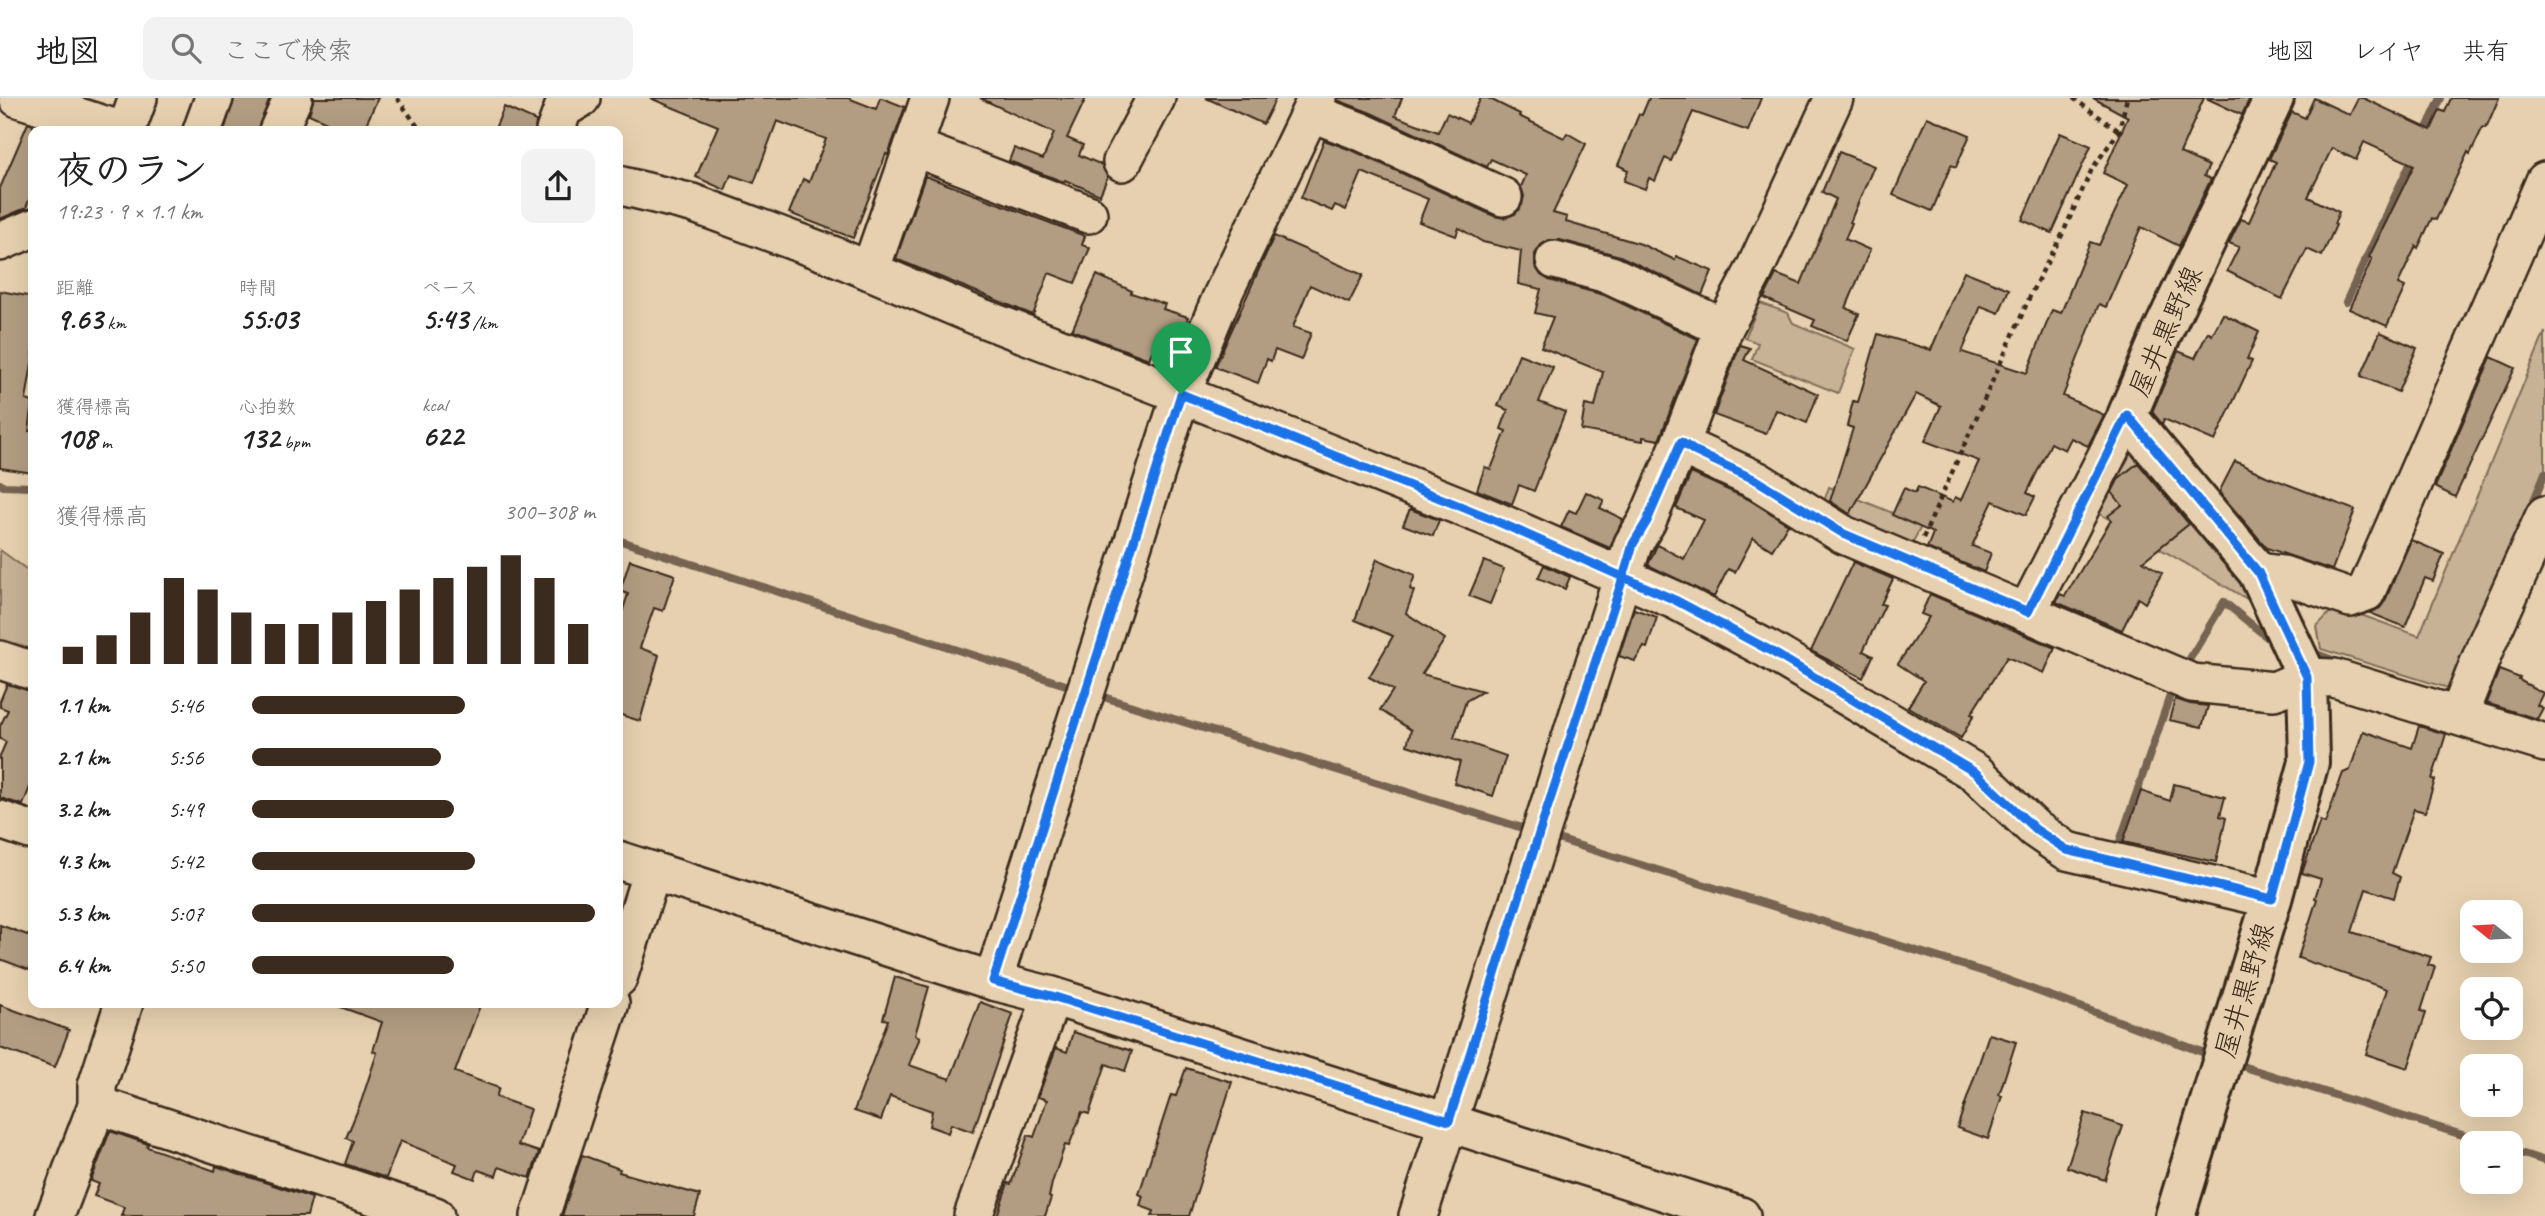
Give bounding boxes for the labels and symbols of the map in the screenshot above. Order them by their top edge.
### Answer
street label: 屋井黒野線 [2121,260,2210,402]
pin [1151,322,1211,394]
north arrow [2460,900,2524,962]
street label: 屋井黒野線 [2207,918,2282,1062]

